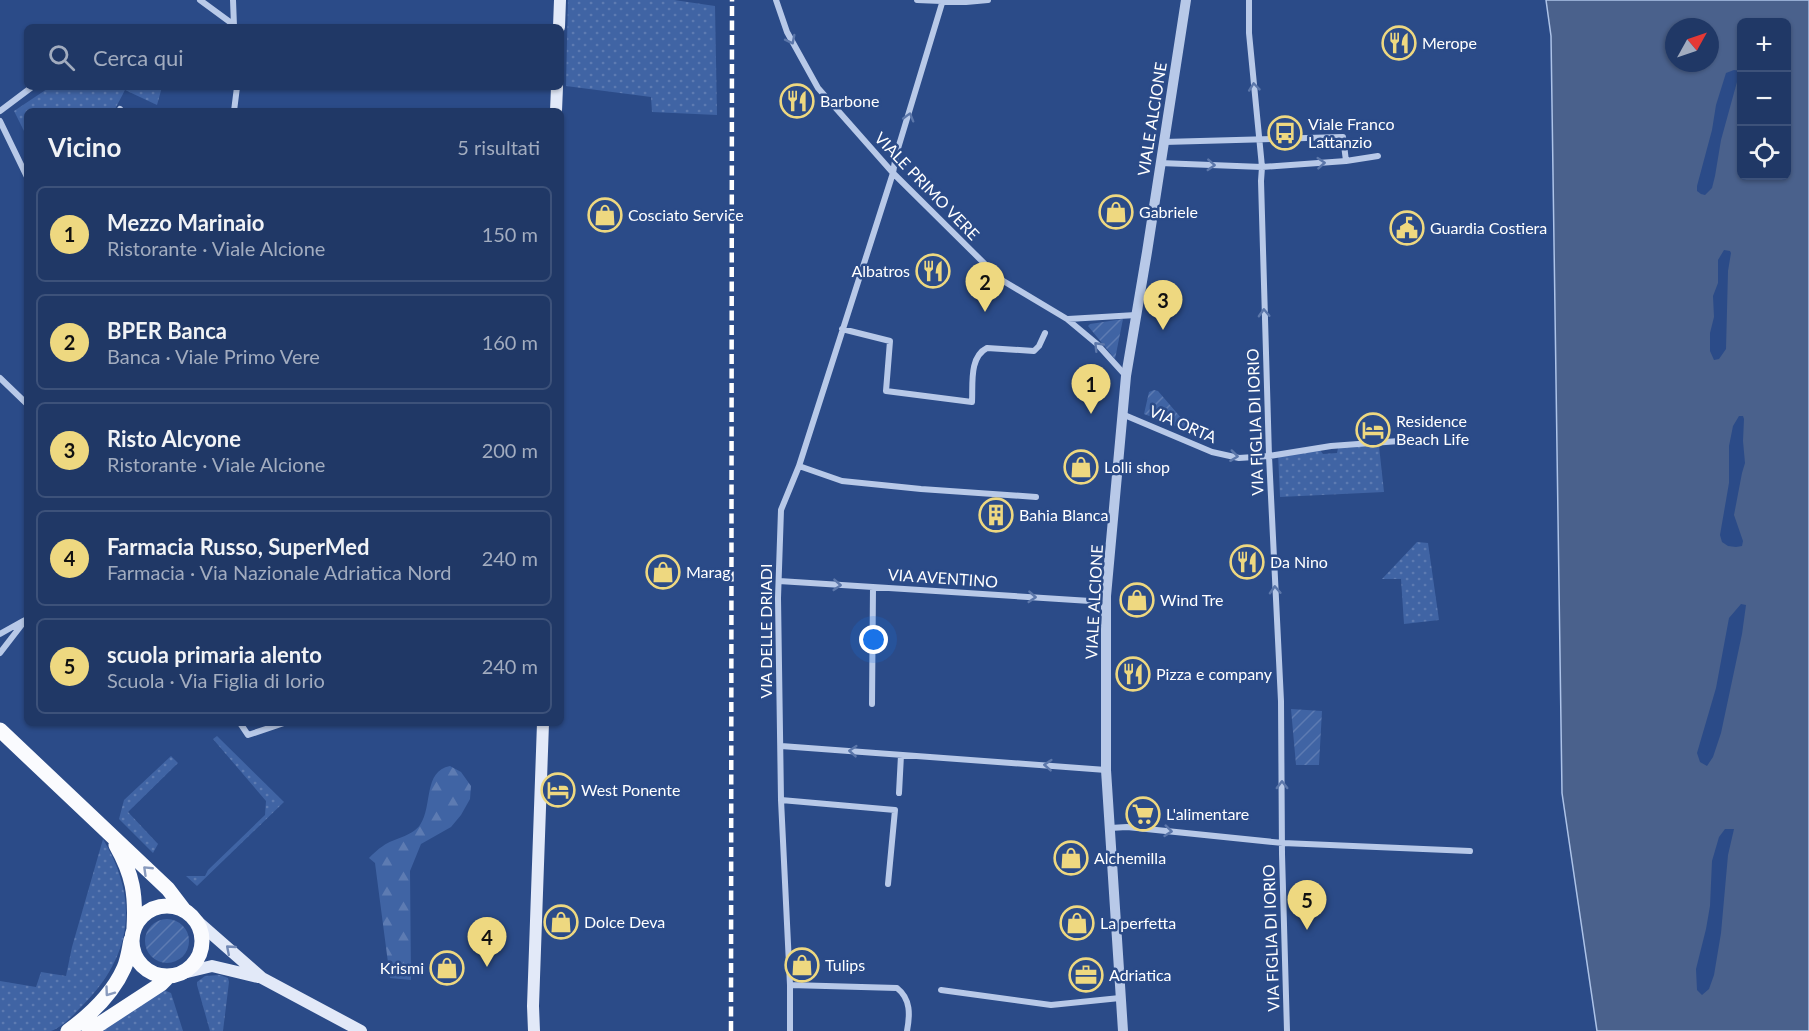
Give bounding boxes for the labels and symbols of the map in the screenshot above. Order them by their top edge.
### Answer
north arrow [1665,18,1719,72]
restaurant icon: Merope [1381,25,1417,61]
one-way arrow [784,33,796,44]
place label: Merope [1422,33,1477,52]
street label: VIALE ALCIONE [1133,61,1170,177]
one-way arrow [1248,82,1261,91]
restaurant icon: Barbone [779,83,815,119]
place label: Barbone [820,91,879,110]
one-way arrow [902,112,914,123]
place label: Viale Franco Lattanzio [1308,114,1394,151]
bus stop icon: Viale Franco Lattanzio [1267,115,1303,151]
street label: VIALE PRIMO VERE [871,128,984,243]
one-way arrow [1316,157,1325,170]
one-way arrow [1207,158,1216,171]
shop icon: Gabriele [1098,194,1134,230]
shop icon: Cosciato Service [587,197,623,233]
place label: Gabriele [1139,202,1198,221]
place label: Cosciato Service [628,205,744,224]
public building icon: Guardia Costiera [1389,210,1425,246]
place label: Guardia Costiera [1430,218,1547,237]
restaurant icon: Albatros [915,253,951,289]
place label: Albatros [851,261,910,280]
pin: 2 [966,262,1004,312]
pin: 3 [1144,280,1182,330]
one-way arrow [1258,309,1271,318]
one-way arrow [1094,342,1105,353]
street label: VIA FIGLIA DI IORIO [1242,348,1267,496]
pin: 1 [1072,364,1110,414]
street label: VIA ORTA [1147,401,1220,446]
place label: Residence Beach Life [1396,411,1469,448]
hotel icon: Residence Beach Life [1355,412,1391,448]
shop icon: Lolli shop [1063,449,1099,485]
one-way arrow [1230,449,1239,462]
place label: Lolli shop [1104,457,1170,476]
building icon: Bahia Blanca [978,497,1014,533]
place label: Bahia Blanca [1019,505,1108,524]
street label: VIALE ALCIONE [1081,544,1106,660]
restaurant icon: Da Nino [1229,544,1265,580]
place label: Da Nino [1270,552,1328,571]
shop icon: Marag [645,554,681,590]
place label: Marag [686,562,731,581]
street label: VIA DELLE DRIADI [756,563,775,699]
street label: VIA AVENTINO [887,564,999,591]
one-way arrow [833,578,842,591]
shop icon: Wind Tre [1119,582,1155,618]
one-way arrow [1269,585,1282,594]
place label: Wind Tre [1160,590,1224,609]
one-way arrow [1028,591,1037,604]
your location [859,625,888,654]
restaurant icon: Pizza e company [1115,656,1151,692]
place label: Pizza e company [1156,664,1273,683]
one-way arrow [849,745,858,758]
one-way arrow [1043,759,1052,772]
hotel icon: West Ponente [540,772,576,808]
place label: West Ponente [581,780,680,799]
one-way arrow [1276,780,1288,789]
supermarket icon: L'alimentare [1125,796,1161,832]
place label: L'alimentare [1166,804,1249,823]
one-way arrow [1163,824,1172,837]
shop icon: Alchemilla [1053,840,1089,876]
place label: Alchemilla [1094,848,1166,867]
street label: VIA FIGLIA DI IORIO [1258,864,1283,1012]
one-way arrow [144,866,154,877]
pin: 5 [1288,880,1326,930]
shop icon: Dolce Deva [543,904,579,940]
shop icon: La perfetta [1059,905,1095,941]
place label: Dolce Deva [584,912,665,931]
place label: La perfetta [1100,913,1176,932]
pin: 4 [468,918,506,967]
one-way arrow [226,946,237,957]
shop icon: Tulips [784,947,820,983]
shop icon: Krismi [429,950,465,986]
place label: Tulips [825,955,865,974]
office icon: Adriatica [1068,957,1104,993]
place label: Krismi [380,958,424,977]
place label: Adriatica [1109,965,1172,984]
one-way arrow [105,985,116,996]

